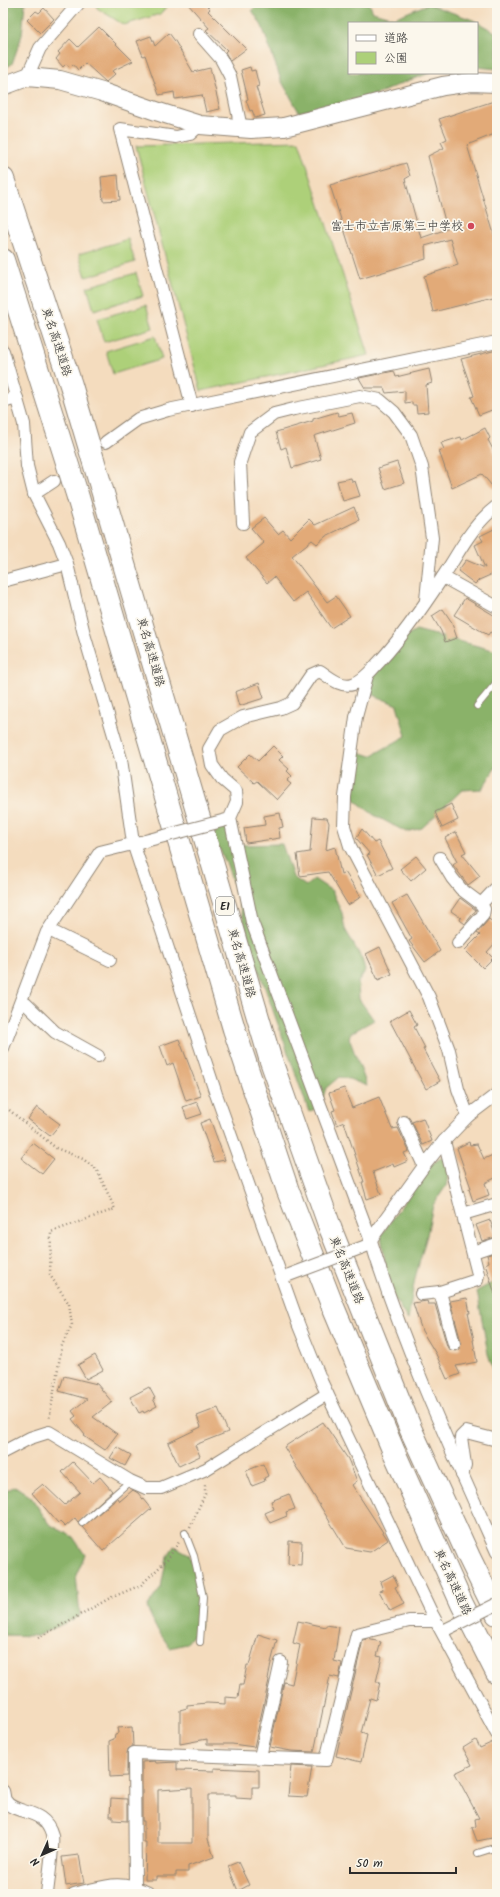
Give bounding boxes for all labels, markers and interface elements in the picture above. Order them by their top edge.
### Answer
legend [348,22,478,74]
text: 道路 [384,29,408,48]
text: 公園 [384,49,408,68]
place label: 富士市立吉原第三中学校 [331,217,463,236]
marker: 富士市立吉原第三中学校 [466,221,476,231]
street label: 東名高速道路 [36,305,77,379]
street label: 東名高速道路 [131,615,170,689]
road number: E1 [216,897,234,915]
street label: 東名高速道路 [222,926,261,1000]
street label: 東名高速道路 [324,1233,369,1307]
street label: 東名高速道路 [429,1546,476,1619]
north arrow [22,1835,62,1875]
scale bar [350,1849,456,1875]
text: N [27,1853,44,1870]
text: 50 m [356,1854,383,1873]

